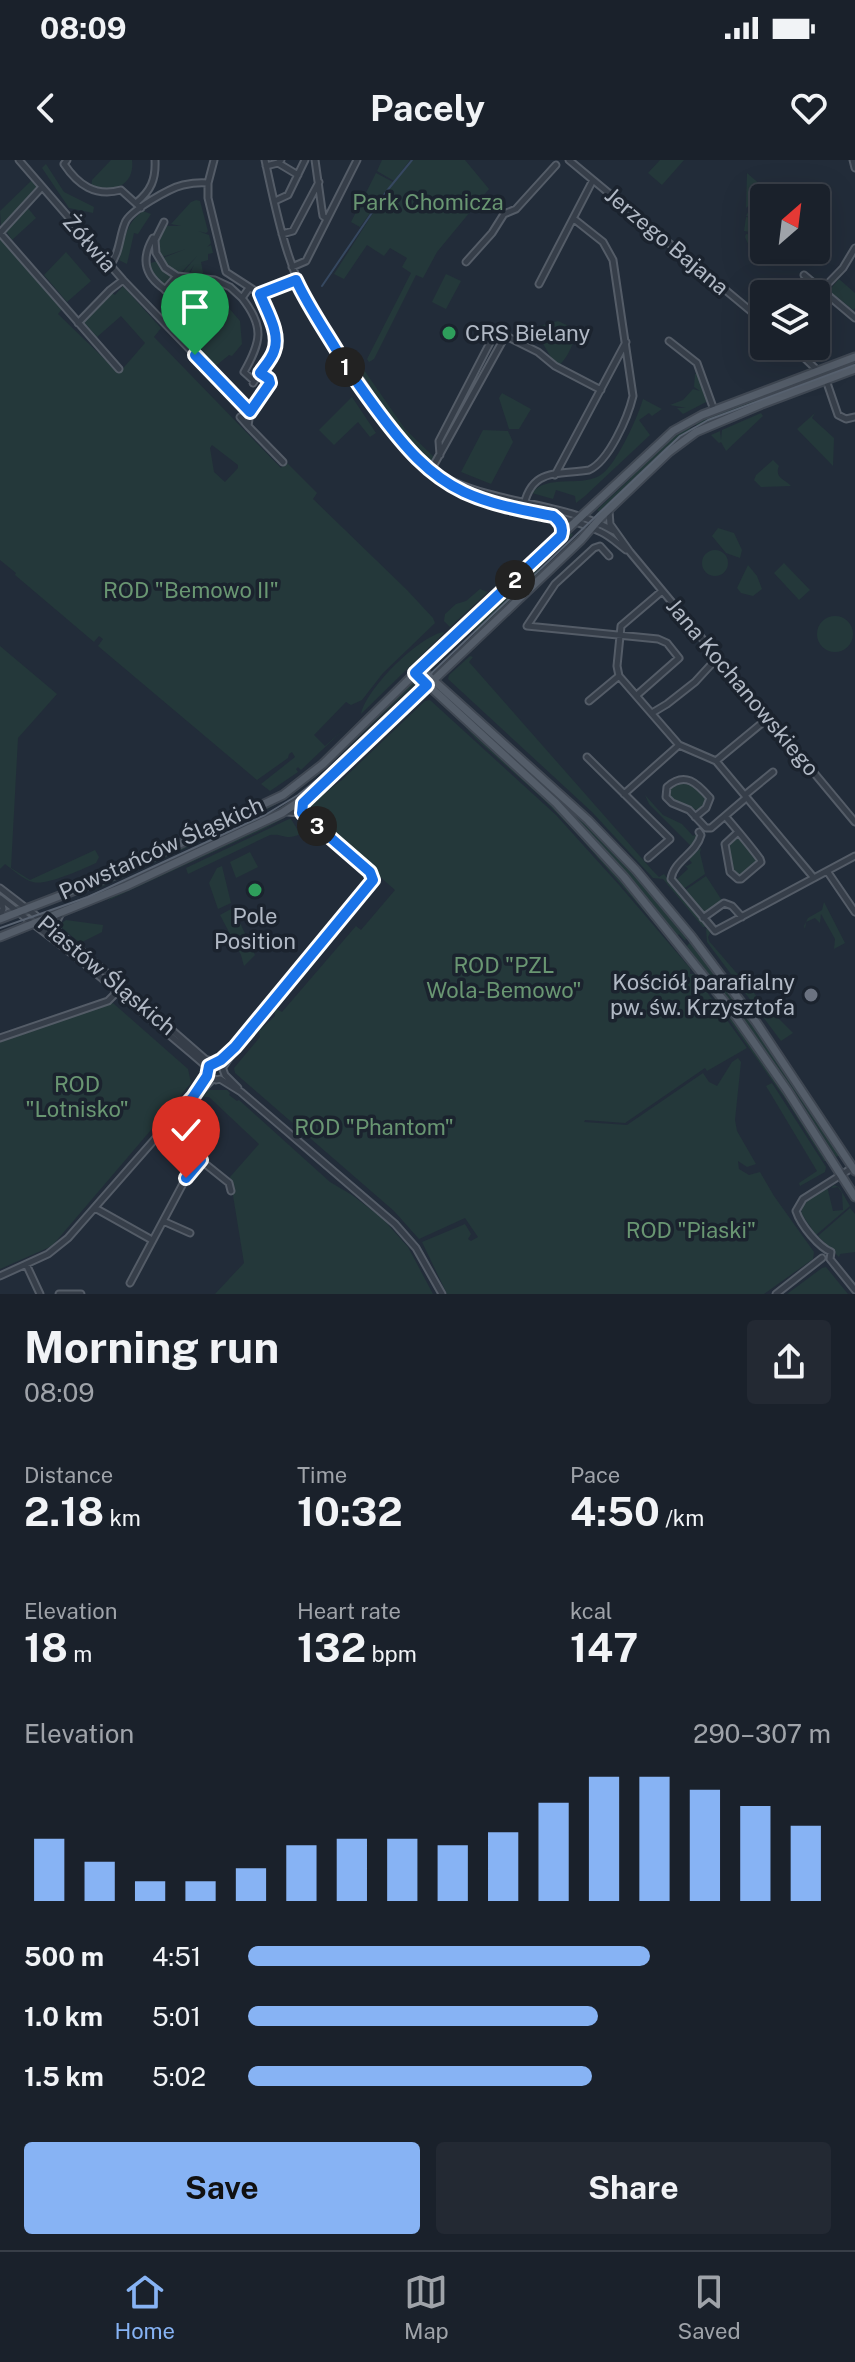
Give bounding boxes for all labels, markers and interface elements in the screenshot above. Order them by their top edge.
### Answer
text: 08:09 [40,10,126,46]
icon: back [24,86,68,130]
icon: heart [787,86,831,130]
text: Pacely [370,87,485,129]
street label: Jerzego Bajana [600,182,734,300]
north arrow [750,184,830,264]
map controls [750,184,830,360]
park label: Park Chomicza [352,189,504,215]
street label: Żółwia [58,208,123,277]
pin [161,273,229,355]
button: layers [750,280,830,360]
icon: arrive [173,285,217,329]
place label: CRS Bielany [465,320,590,346]
marker: CRS Bielany [440,324,458,342]
pin: 1 [325,347,365,387]
text: 1 [340,354,350,380]
pin: 2 [495,560,535,600]
text: 2 [508,567,522,593]
park label: ROD "Bemowo II" [103,577,279,603]
street label: Jana Kochanowskiego [661,593,825,781]
street label: Powstańców Śląskich [55,790,267,905]
pin: 3 [297,806,337,846]
text: 3 [310,813,324,839]
marker: Pole Position [246,881,264,899]
place label: Pole Position [214,903,296,954]
street label: Piastów Śląskich [33,909,182,1040]
park label: ROD "PZL Wola-Bemowo" [426,952,582,1003]
place label: Kościół parafialny pw. św. Krzysztofa [610,969,795,1020]
marker: Kościół parafialny pw. św. Krzysztofa [802,986,820,1004]
park label: ROD "Lotnisko" [25,1071,129,1122]
pin [152,1096,220,1178]
icon: check [164,1108,208,1152]
park label: ROD "Phantom" [294,1114,454,1140]
park label: ROD "Piaski" [626,1217,756,1243]
button: share [747,1320,831,1404]
text: Morning run [24,1321,279,1373]
text: 08:09 [24,1377,94,1408]
text: Distance [24,1462,113,1488]
text: Time [297,1462,347,1488]
text: Pace [570,1462,620,1488]
text: 2.18 [24,1488,104,1535]
text: 10:32 [297,1488,403,1535]
text: 4:50 [570,1488,660,1535]
text: km [104,1505,141,1531]
text: /km [660,1505,704,1531]
text: Elevation [24,1598,117,1624]
text: Heart rate [297,1598,401,1624]
text: kcal [570,1598,612,1624]
text: 18 [24,1624,68,1671]
text: 132 [297,1624,366,1671]
text: 147 [570,1624,638,1671]
text: m [68,1641,92,1667]
text: bpm [366,1641,417,1667]
text: Elevation [24,1718,134,1749]
text: 290–307 m [693,1718,831,1749]
text: 500 m [24,1941,104,1972]
text: 4:51 [152,1941,201,1972]
text: 1.0 km [24,2001,103,2032]
text: 5:01 [152,2001,201,2032]
text: 1.5 km [24,2061,104,2092]
text: 5:02 [152,2061,206,2092]
button: Save [24,2142,420,2234]
button: Share [436,2142,831,2234]
tab: Home [114,2270,175,2344]
tab: Map [404,2270,449,2344]
tab: Saved [678,2270,741,2344]

